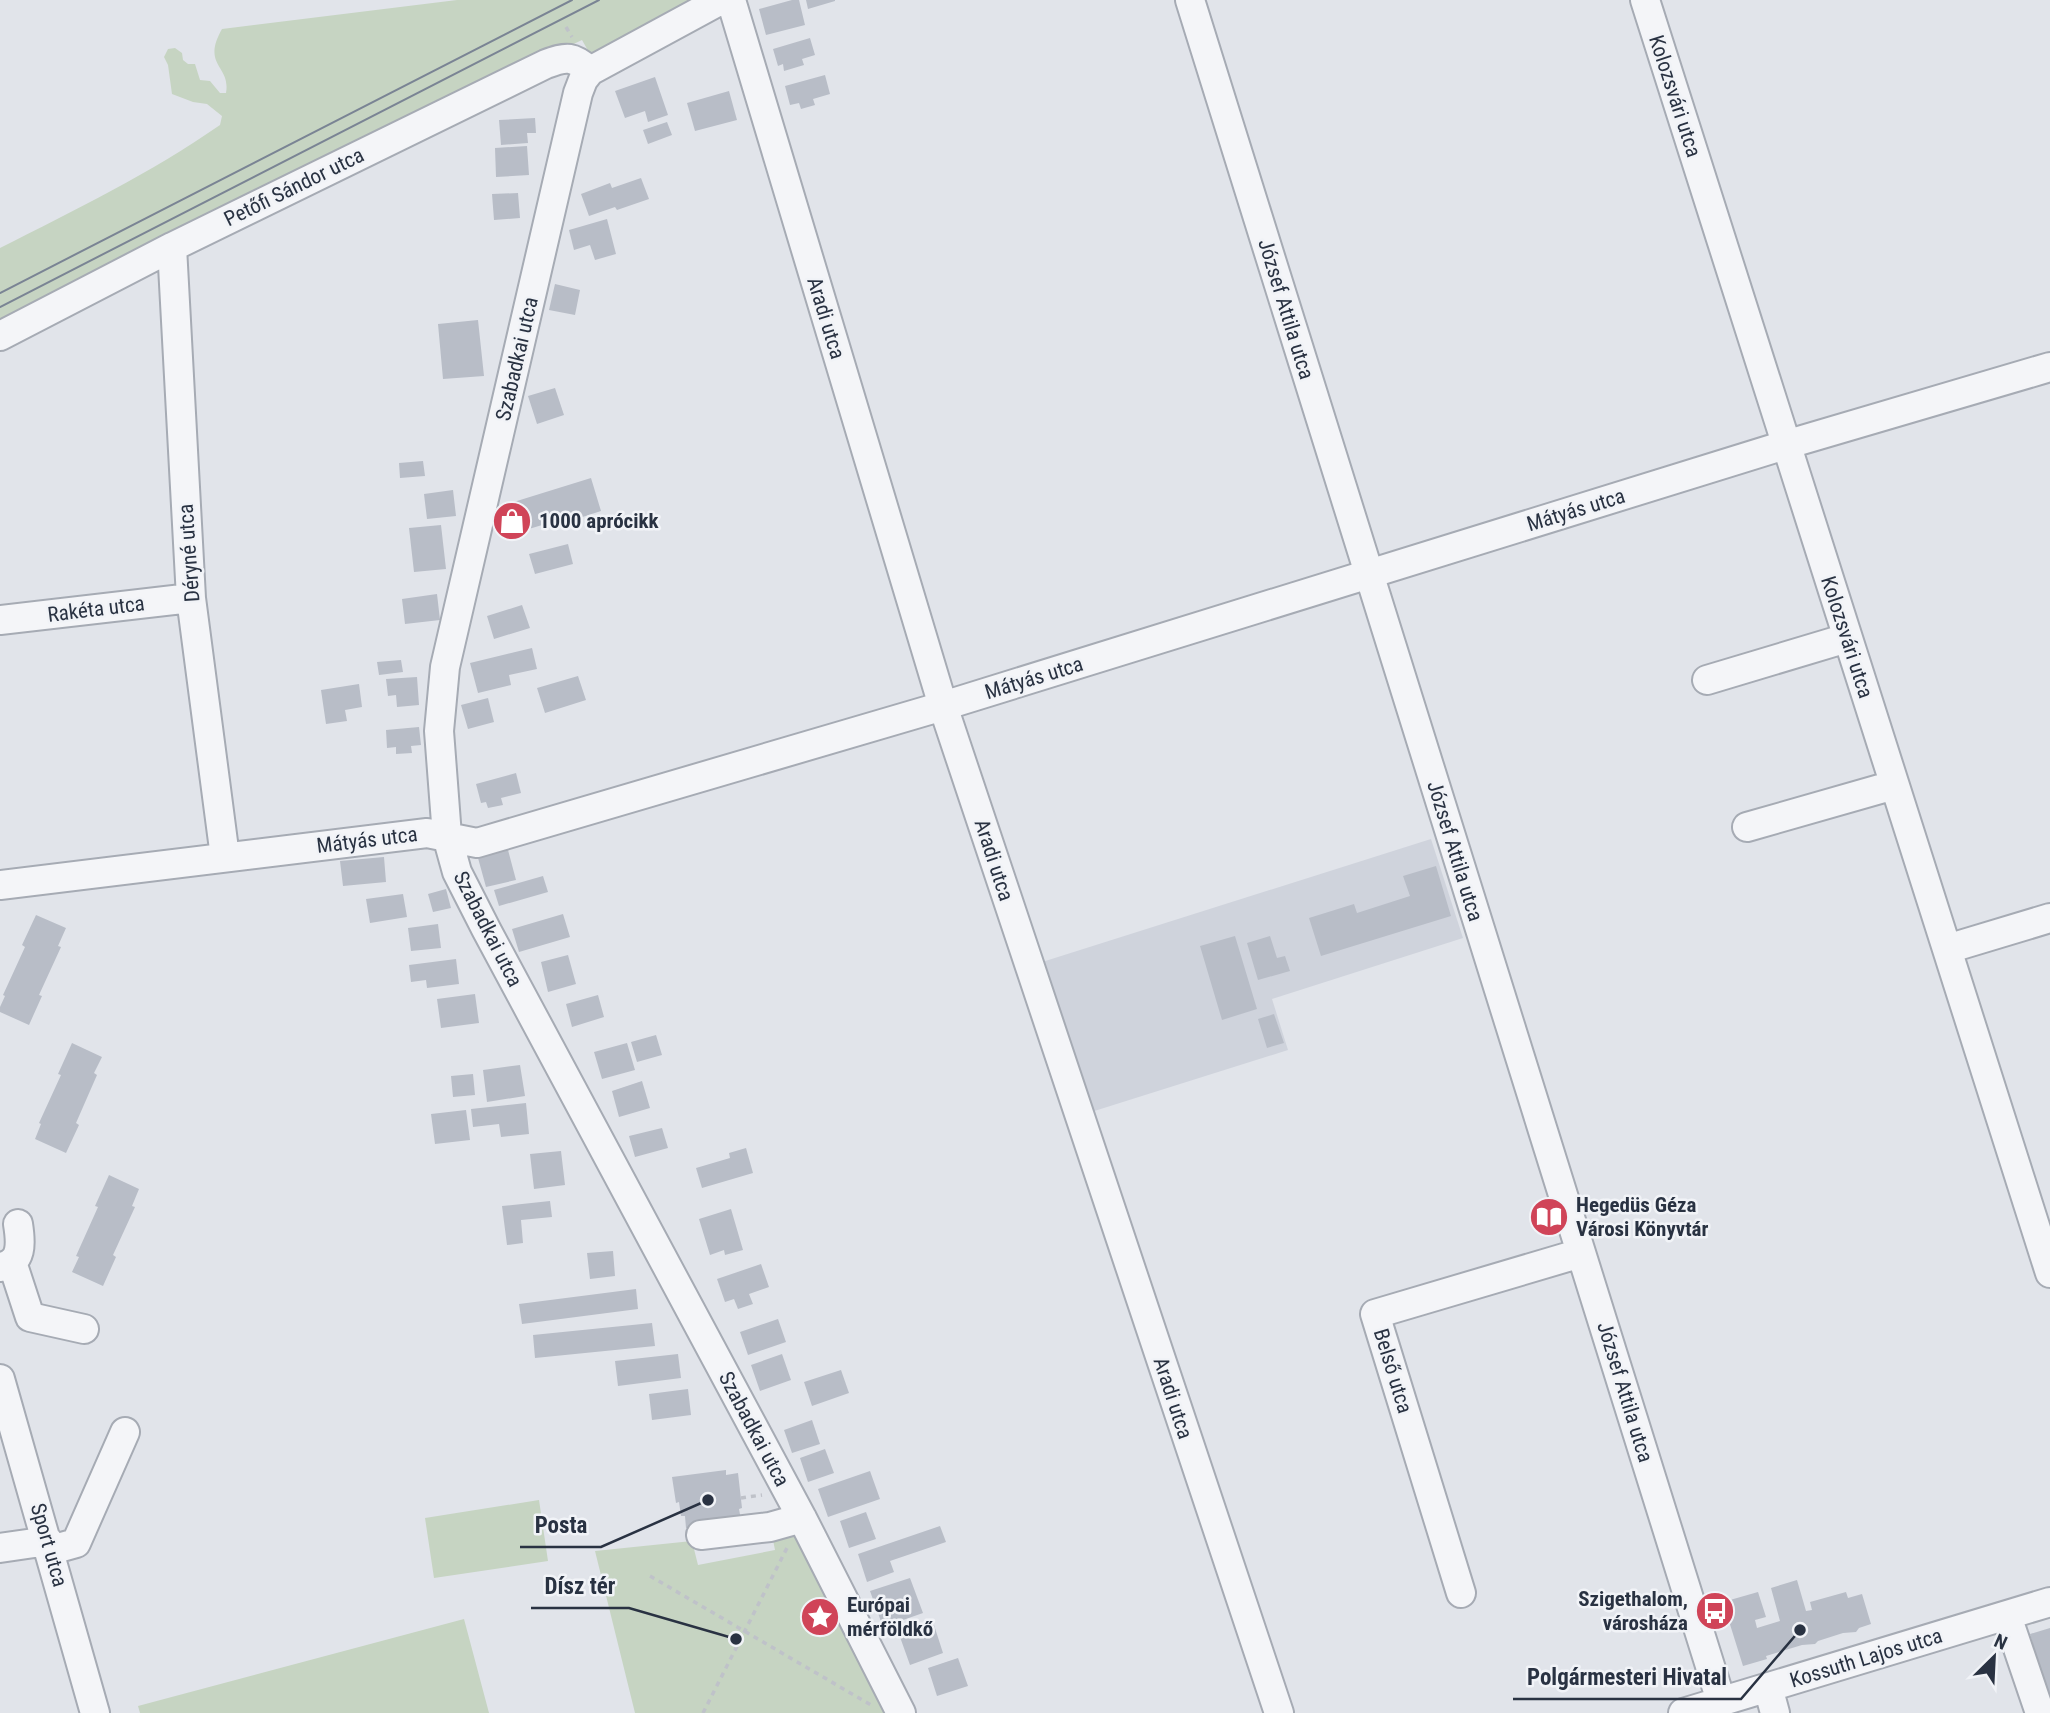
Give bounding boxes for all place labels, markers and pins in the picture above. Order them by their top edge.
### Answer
shop icon: 1000 aprócikk [491,500,533,542]
place label: 1000 aprócikk [539,509,660,533]
place label: Hegedüs Géza Városi Könyvtár [1576,1193,1708,1241]
library icon: Hegedüs Géza Városi Könyvtár [1528,1196,1570,1238]
callout: Posta [520,1503,601,1547]
callout: Dísz tér [531,1564,629,1608]
place label: Szigethalom, városháza [1578,1587,1688,1635]
bus stop icon: Szigethalom, városháza [1694,1590,1736,1632]
place label: Európai mérföldkő [847,1593,933,1641]
place icon: Európai mérföldkő [799,1596,841,1638]
callout: Polgármesteri Hivatal [1513,1655,1741,1699]

